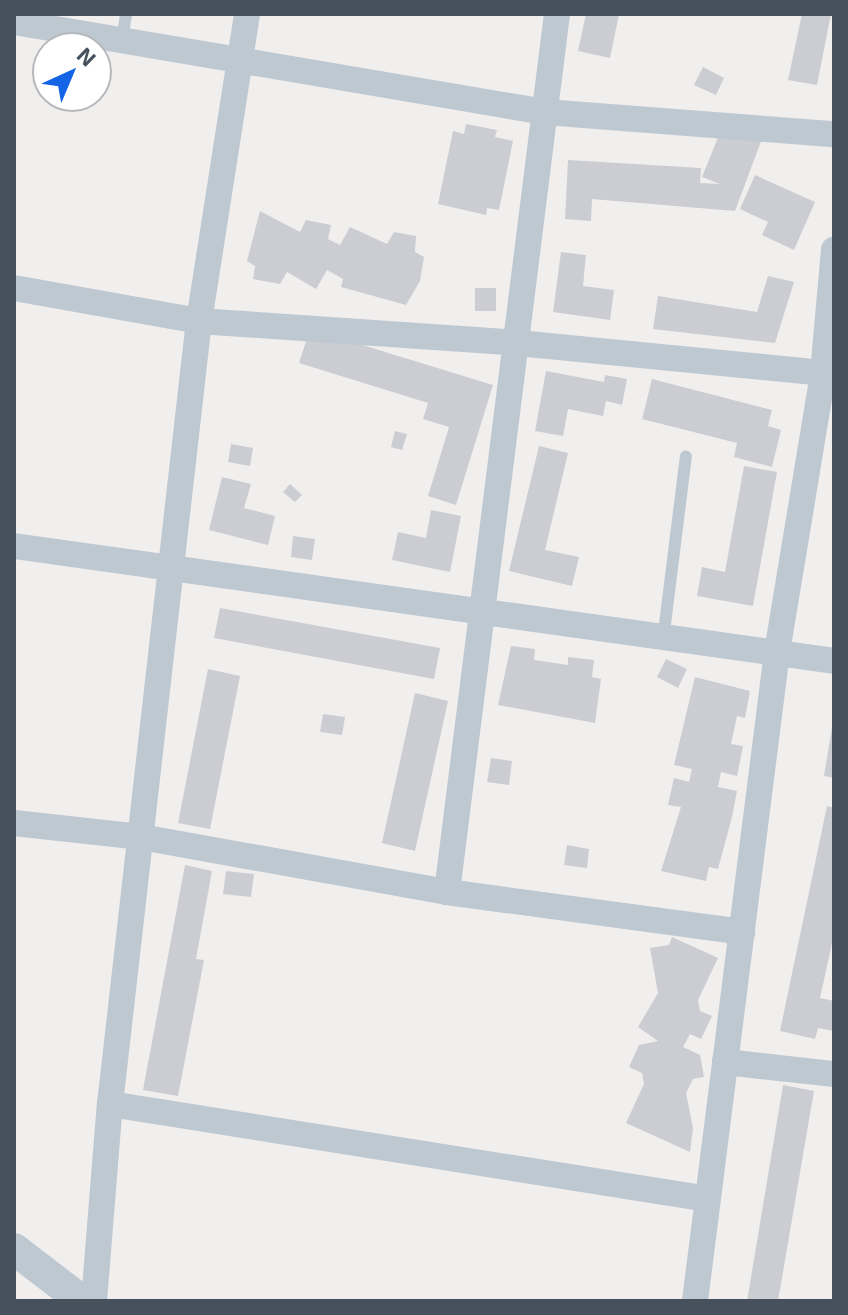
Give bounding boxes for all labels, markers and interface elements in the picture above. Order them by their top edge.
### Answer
north arrow [32,32,112,112]
text: N [73,41,102,71]

